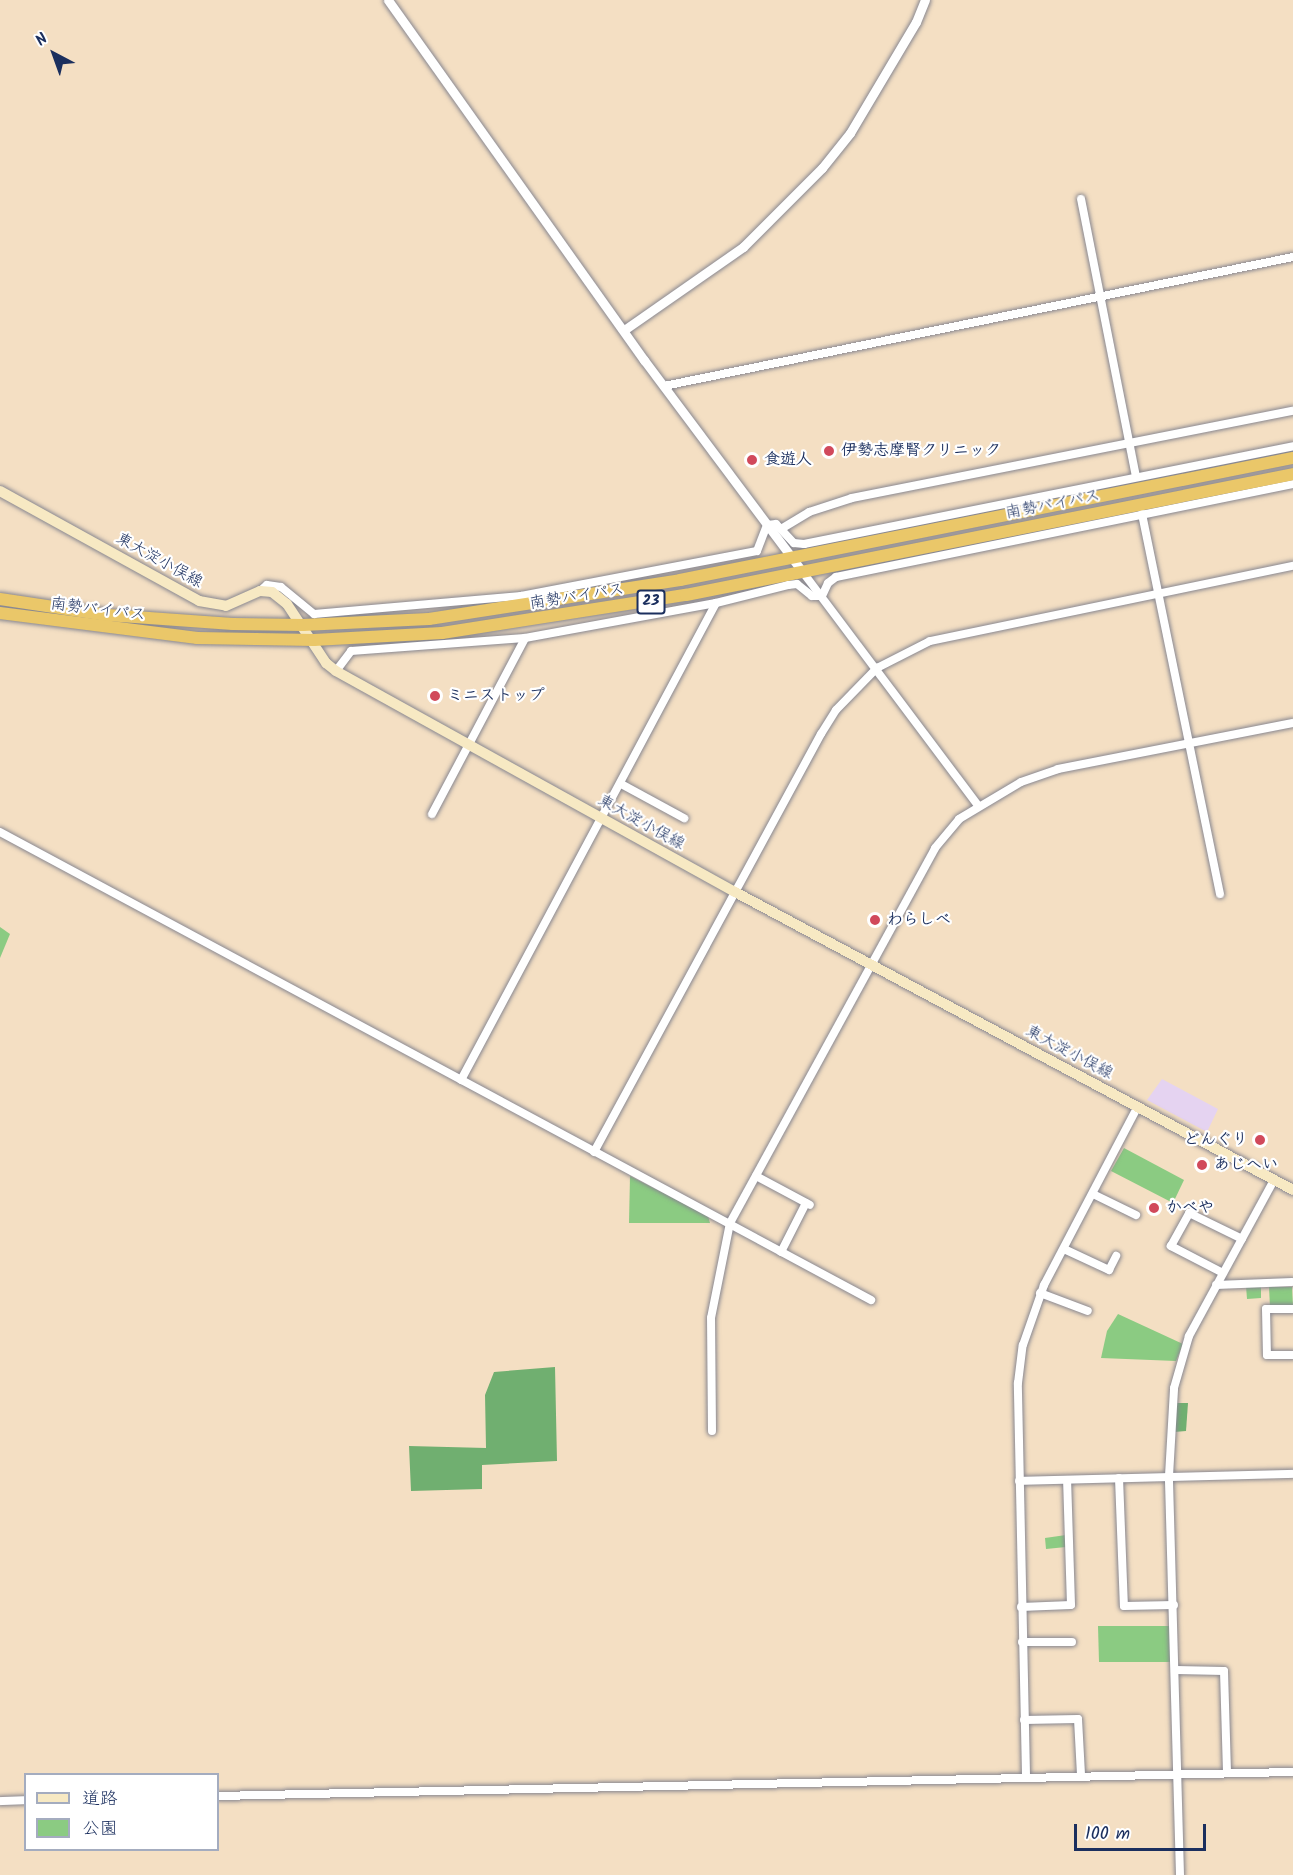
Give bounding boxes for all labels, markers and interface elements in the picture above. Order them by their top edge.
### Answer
north arrow [24,24,84,84]
text: N [30,27,54,53]
place label: 伊勢志摩腎クリニック [841,441,1001,461]
marker: 伊勢志摩腎クリニック [822,444,836,458]
place label: 食遊人 [764,450,812,470]
marker: 食遊人 [745,453,759,467]
street label: 南勢バイパス [1004,486,1102,524]
street label: 東大淀小俣線 [112,529,206,593]
street label: 南勢バイパス [528,580,626,614]
road number: 23 [636,590,666,614]
street label: 南勢バイパス [49,595,147,625]
place label: ミニストップ [447,686,543,706]
marker: ミニストップ [428,689,442,703]
street label: 東大淀小俣線 [594,791,688,855]
place label: わらしべ [887,910,951,930]
marker: わらしべ [868,913,882,927]
street label: 東大淀小俣線 [1022,1022,1116,1084]
place label: どんぐり [1184,1130,1248,1150]
marker: どんぐり [1253,1133,1267,1147]
place label: あじへい [1214,1155,1278,1175]
marker: あじへい [1195,1158,1209,1172]
place label: かべや [1166,1198,1214,1218]
marker: かべや [1147,1201,1161,1215]
legend [24,1773,219,1851]
text: 道路 [82,1785,118,1814]
scale bar [1077,1812,1209,1850]
text: 公園 [82,1815,118,1844]
text: 100 m [1085,1820,1130,1849]

